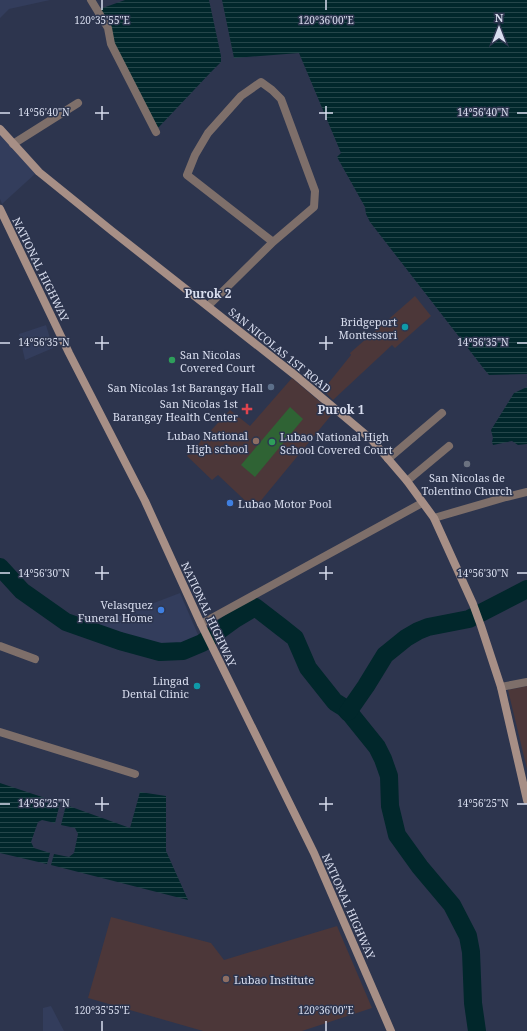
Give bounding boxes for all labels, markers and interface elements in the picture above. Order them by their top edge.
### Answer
north arrow [479,8,519,48]
text: N [495,10,504,25]
text: 120°35'55"E [74,13,130,27]
text: 120°36'00"E [298,13,354,27]
text: 14°56'40"N [18,105,70,119]
text: 14°56'40"N [457,105,509,119]
street label: NATIONAL HIGHWAY [9,214,73,324]
district label: Purok 2 [185,285,232,302]
street label: SAN NICOLAS 1ST ROAD [226,304,334,396]
place label: Bridgeport Montessori [339,314,397,342]
marker: Bridgeport Montessori [400,322,410,332]
text: 14°56'35"N [18,335,70,349]
text: 14°56'35"N [457,335,509,349]
place label: San Nicolas Covered Court [180,347,255,375]
marker: San Nicolas Covered Court [167,355,177,365]
place label: San Nicolas 1st Barangay Hall [108,380,264,395]
marker: San Nicolas 1st Barangay Hall [266,382,276,392]
place label: San Nicolas 1st Barangay Health Center [113,396,239,424]
district label: Purok 1 [318,401,365,418]
marker: San Nicolas 1st Barangay Health Center [241,403,253,415]
place label: Lubao National High school [167,428,249,456]
place label: Lubao National High School Covered Court [280,429,393,457]
marker: Lubao National High school [251,436,261,446]
marker: Lubao National High School Covered Court [267,437,277,447]
marker: San Nicolas de Tolentino Church [462,459,472,469]
place label: San Nicolas de Tolentino Church [422,470,512,498]
place label: Lubao Motor Pool [238,496,332,511]
marker: Lubao Motor Pool [225,498,235,508]
street label: NATIONAL HIGHWAY [178,559,240,669]
text: 14°56'30"N [18,566,70,580]
text: 14°56'30"N [457,566,509,580]
place label: Velasquez Funeral Home [78,597,153,625]
marker: Velasquez Funeral Home [156,605,166,615]
place label: Lingad Dental Clinic [122,673,189,701]
marker: Lingad Dental Clinic [192,681,202,691]
text: 14°56'25"N [18,796,70,810]
text: 14°56'25"N [457,796,509,810]
street label: NATIONAL HIGHWAY [319,851,379,961]
place label: Lubao Institute [234,972,314,987]
marker: Lubao Institute [221,974,231,984]
text: 120°35'55"E [74,1003,130,1017]
text: 120°36'00"E [298,1003,354,1017]

